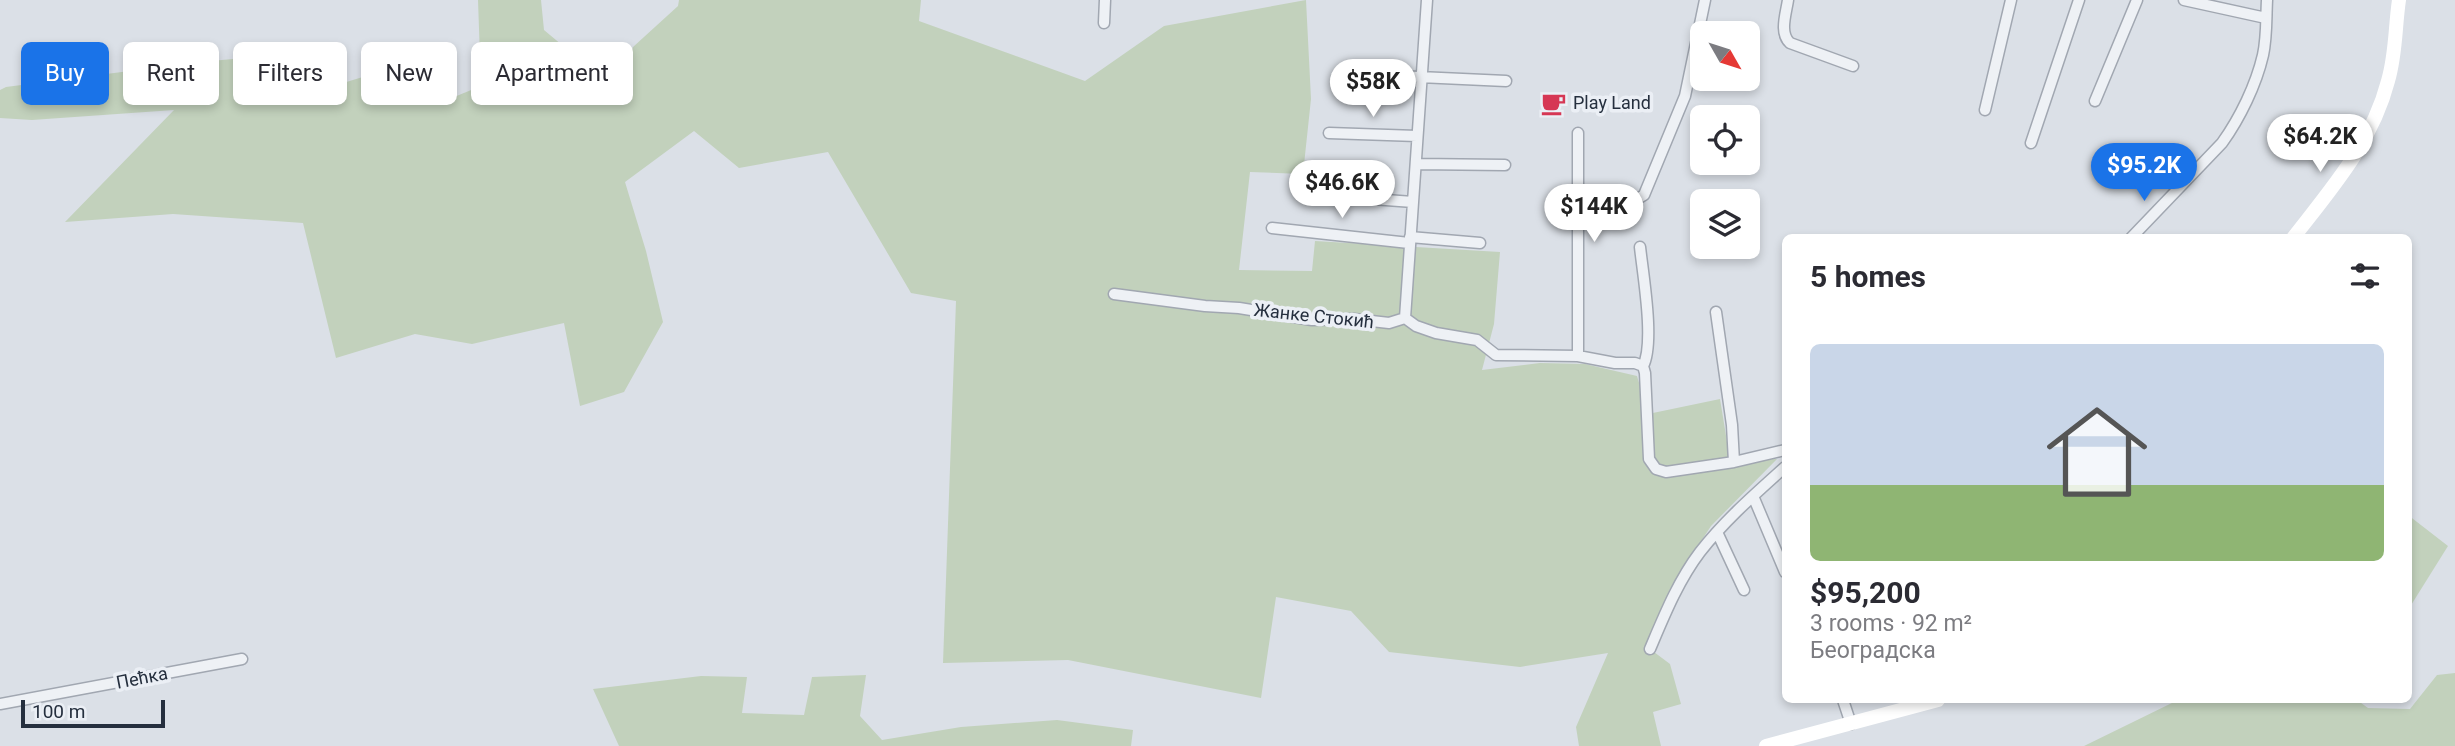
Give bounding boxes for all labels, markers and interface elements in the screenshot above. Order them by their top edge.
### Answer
north arrow [1690,21,1760,91]
map controls [1690,21,1760,259]
chip: Buy [21,42,109,105]
chip: Rent [123,42,219,105]
chip: Filters [233,42,347,105]
chip: New [361,42,457,105]
chip: Apartment [471,42,633,105]
pin: $58K [1332,60,1414,119]
text: $58K [1346,68,1400,95]
cafe icon: Play Land [1539,89,1567,117]
place label: Play Land [1573,92,1651,113]
button: locate [1690,105,1760,175]
pin: $64.2K [2263,114,2377,174]
text: $64.2K [2283,123,2357,150]
pin: $95.2K [2087,144,2201,203]
text: $95.2K [2107,152,2181,179]
pin: $46.6K [1285,160,1399,220]
text: $46.6K [1305,169,1379,196]
pin: $144K [1545,184,1643,244]
button: layers [1690,189,1760,259]
text: $144K [1560,193,1628,220]
icon: filters [2346,257,2384,295]
text: 5 homes [1810,259,1926,294]
street label: Жанке Стокић [1253,299,1375,332]
icon: home [2034,389,2160,515]
text: $95,200 [1810,575,1921,610]
text: 3 rooms · 92 m² [1810,610,1972,637]
text: Београдска [1810,637,1936,664]
street label: Пећка [114,662,169,693]
scale bar [21,697,164,729]
text: 100 m [32,700,85,723]

